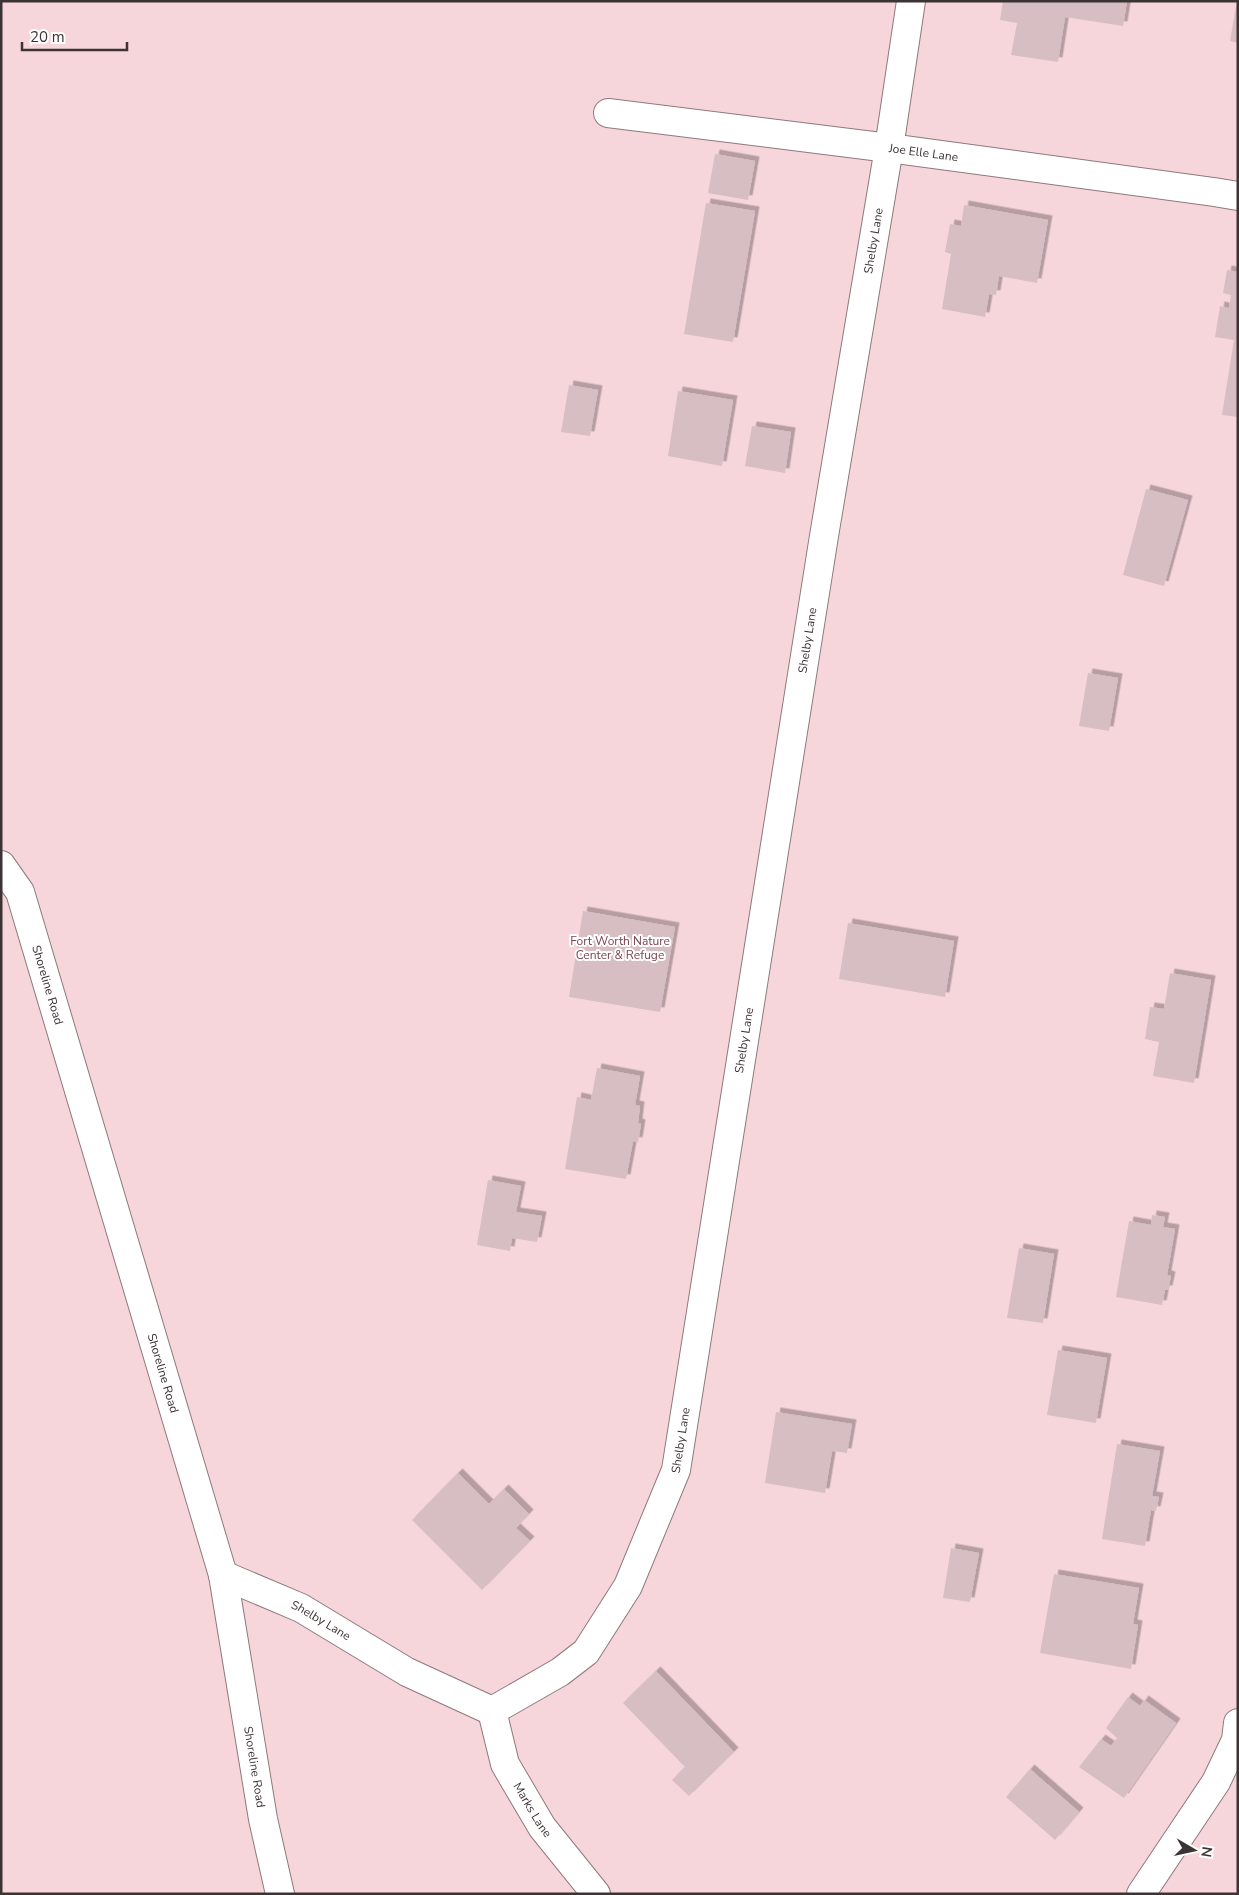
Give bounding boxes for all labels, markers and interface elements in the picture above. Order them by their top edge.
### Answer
scale bar [22,20,128,52]
text: 20 m [30,27,65,47]
street label: Joe Elle Lane [887,140,959,165]
street label: Shelby Lane [860,207,887,275]
street label: Shelby Lane [794,606,821,674]
park label: Fort Worth Nature Center & Refuge [570,933,670,963]
street label: Shoreline Road [28,943,67,1027]
street label: Shelby Lane [731,1006,757,1074]
street label: Shoreline Road [144,1332,182,1415]
street label: Shelby Lane [668,1406,694,1474]
street label: Shelby Lane [289,1597,354,1644]
street label: Shoreline Road [240,1725,269,1809]
street label: Marks Lane [509,1779,555,1841]
north arrow [1169,1825,1219,1875]
text: N [1196,1845,1217,1859]

